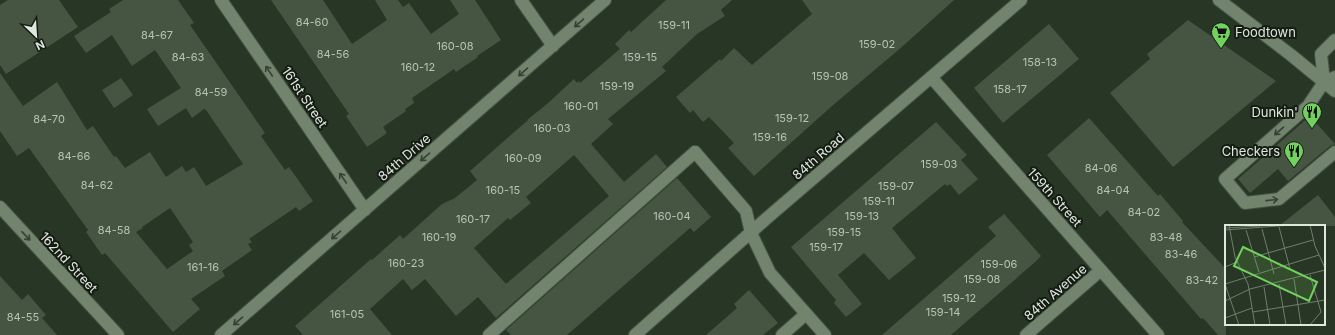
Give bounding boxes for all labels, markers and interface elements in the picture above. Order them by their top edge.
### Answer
house number: 84-60 [296,15,328,29]
north arrow [16,16,56,56]
one-way arrow [574,18,584,28]
house number: 159-11 [658,18,690,32]
supermarket icon: Foodtown [1210,21,1232,49]
place label: Foodtown [1235,24,1296,40]
house number: 84-67 [141,28,173,42]
text: N [33,37,47,53]
house number: 159-02 [859,37,895,51]
house number: 160-08 [436,39,474,53]
house number: 84-56 [317,47,349,61]
house number: 84-63 [172,50,204,64]
house number: 159-15 [623,50,657,64]
house number: 158-13 [1023,55,1057,69]
house number: 160-12 [401,60,435,74]
street label: 161st Street [279,63,331,131]
one-way arrow [265,65,273,76]
one-way arrow [518,67,528,76]
house number: 159-08 [812,69,849,83]
house number: 159-19 [600,79,634,93]
house number: 158-17 [993,82,1027,96]
house number: 84-59 [195,85,227,99]
house number: 160-01 [564,99,598,113]
restaurant icon: Dunkin' [1301,101,1323,129]
place label: Dunkin' [1251,104,1298,120]
house number: 159-12 [775,111,809,125]
house number: 84-70 [33,112,65,126]
house number: 160-03 [533,121,571,135]
one-way arrow [1274,127,1284,136]
street label: 84th Road [789,129,847,183]
street label: 84th Drive [374,130,434,184]
house number: 159-16 [753,130,787,144]
restaurant icon: Checkers [1283,140,1305,168]
place label: Checkers [1222,143,1280,159]
house number: 84-66 [58,149,90,163]
house number: 160-09 [504,151,542,165]
one-way arrow [420,153,431,162]
house number: 159-03 [921,157,958,171]
house number: 84-06 [1085,161,1118,175]
street label: 159th Street [1024,164,1086,230]
one-way arrow [339,172,347,183]
house number: 84-62 [81,178,113,192]
house number: 159-07 [878,179,914,193]
house number: 160-15 [486,183,521,197]
house number: 84-04 [1096,183,1130,197]
house number: 159-11 [863,194,895,208]
one-way arrow [1265,196,1278,204]
house number: 84-02 [1128,205,1160,219]
house number: 160-04 [653,209,691,223]
house number: 159-13 [845,209,879,223]
house number: 160-17 [456,212,490,226]
house number: 84-58 [98,223,130,237]
house number: 159-15 [827,225,861,239]
inset map [1225,225,1325,325]
street label: 162nd Street [37,228,101,296]
house number: 160-19 [422,230,456,244]
house number: 83-48 [1150,230,1182,244]
one-way arrow [22,231,31,241]
one-way arrow [330,231,341,240]
house number: 159-17 [809,240,843,254]
house number: 83-46 [1165,247,1197,261]
house number: 160-23 [388,256,424,270]
house number: 159-06 [981,257,1018,271]
house number: 161-16 [187,260,219,274]
street label: 84th Avenue [1020,260,1090,324]
house number: 159-08 [964,272,1001,286]
house number: 83-42 [1186,273,1218,287]
house number: 159-12 [942,291,976,305]
house number: 159-14 [926,305,960,319]
house number: 161-05 [330,307,365,321]
house number: 84-55 [7,310,39,324]
one-way arrow [232,316,243,325]

